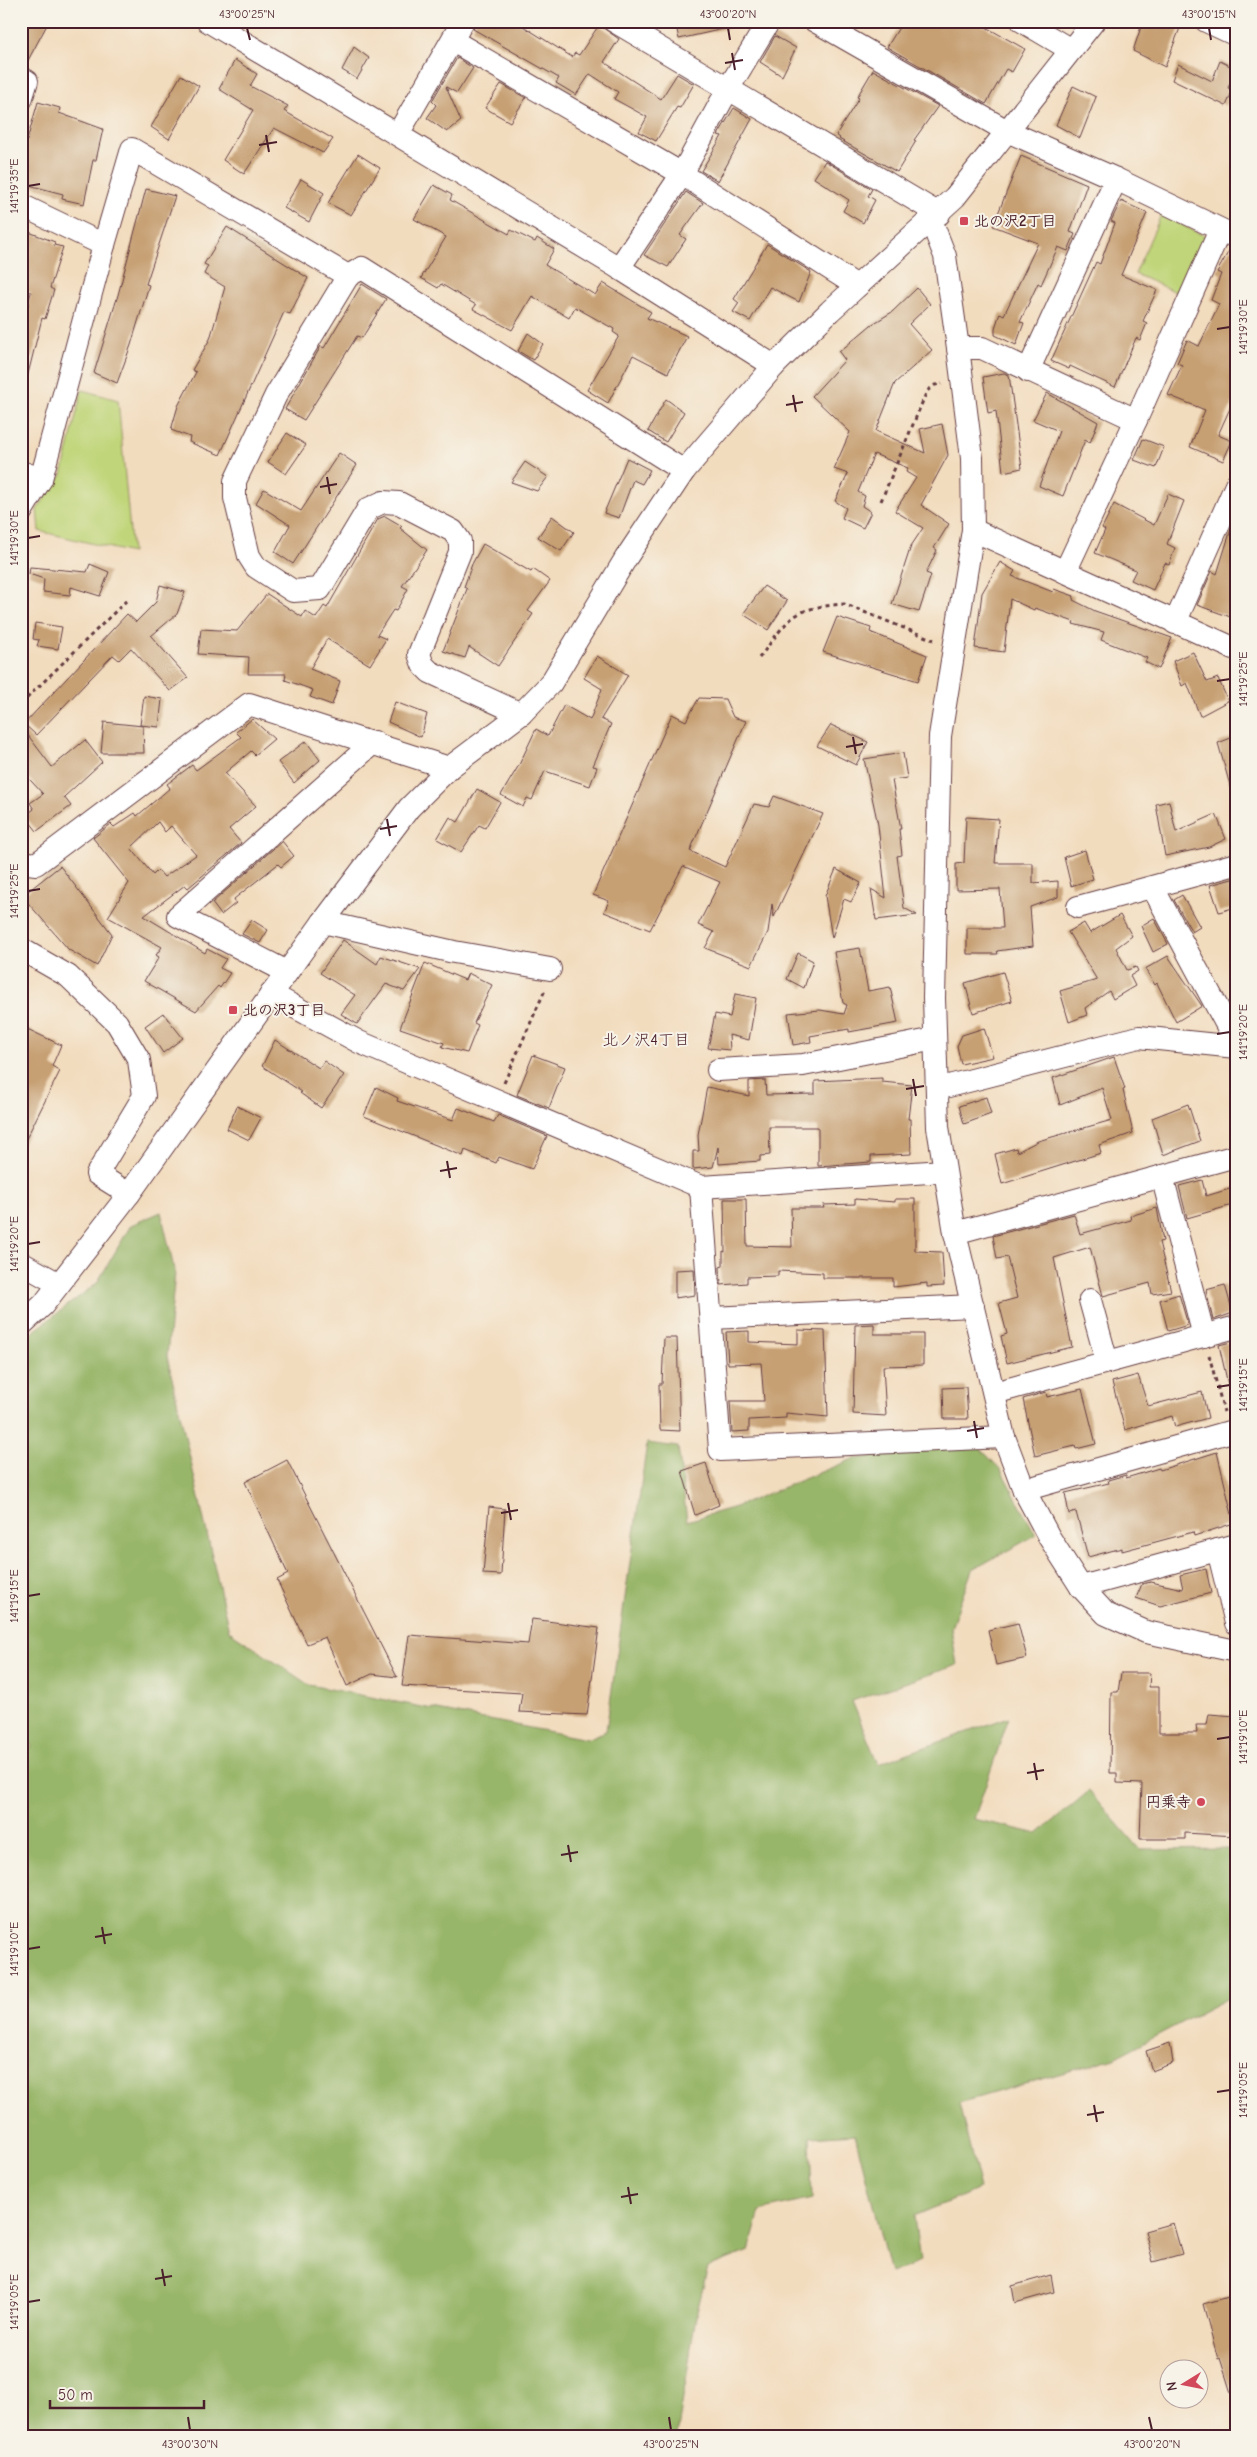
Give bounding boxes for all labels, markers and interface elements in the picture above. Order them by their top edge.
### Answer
text: 43°00'25"N [219,7,275,21]
text: 43°00'20"N [700,7,756,21]
text: 43°00'15"N [1182,7,1236,21]
text: 141°19'35"E [7,159,21,213]
place label: 北の沢2丁目 [974,212,1056,230]
marker: 北の沢2丁目 [958,215,970,227]
text: 141°19'30"E [1236,299,1250,355]
text: 141°19'30"E [7,510,21,566]
text: 141°19'25"E [1236,651,1250,707]
text: 141°19'25"E [7,863,21,919]
place label: 北の沢3丁目 [243,1001,325,1019]
marker: 北の沢3丁目 [227,1004,239,1016]
text: 141°19'20"E [1236,1004,1250,1060]
district label: 北ノ沢4丁目 [602,1031,690,1049]
text: 141°19'20"E [7,1216,21,1272]
text: 141°19'15"E [1236,1358,1250,1412]
text: 141°19'15"E [7,1569,21,1623]
text: 141°19'10"E [1236,1710,1250,1764]
place label: 円乗寺 [1146,1793,1191,1811]
marker: 円乗寺 [1195,1796,1207,1808]
text: 141°19'10"E [7,1922,21,1976]
text: 141°19'05"E [1236,2062,1250,2118]
text: 141°19'05"E [7,2274,21,2330]
north arrow [1160,2360,1210,2410]
scale bar [50,2377,204,2409]
text: N [1163,2380,1181,2392]
text: 50 m [58,2386,93,2404]
text: 43°00'30"N [162,2437,218,2451]
text: 43°00'25"N [643,2437,699,2451]
text: 43°00'20"N [1124,2437,1180,2451]

